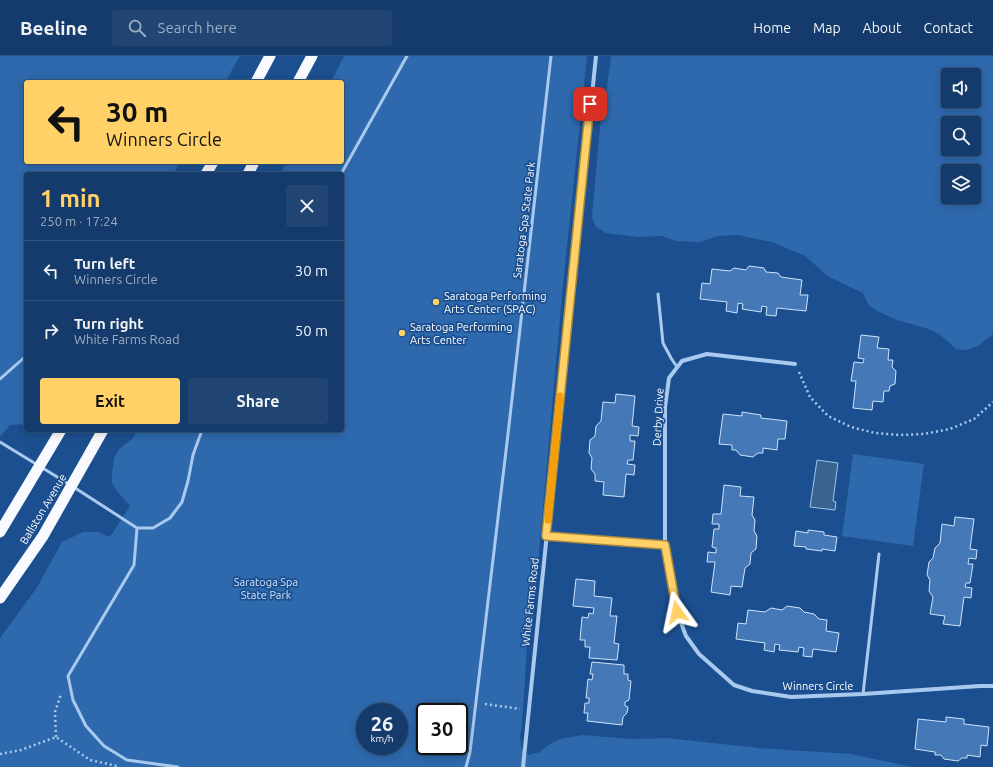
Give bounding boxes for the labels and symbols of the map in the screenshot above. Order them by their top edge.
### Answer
pin [573,87,607,121]
street label: Saratoga Spa State Park [511,161,537,279]
place label: Saratoga Performing Arts Center (SPAC) [444,290,547,316]
marker: Saratoga Performing Arts Center (SPAC) [431,297,441,307]
place label: Saratoga Performing Arts Center [410,321,513,346]
marker: Saratoga Performing Arts Center [397,328,407,338]
street label: Derby Drive [650,388,666,446]
street label: Ballston Avenue [17,472,69,546]
street label: White Farms Road [519,557,541,647]
park label: Saratoga Spa State Park [234,576,298,601]
position arrow [656,591,698,633]
street label: Winners Circle [783,680,853,692]
speed limit sign: 30 [416,703,468,755]

